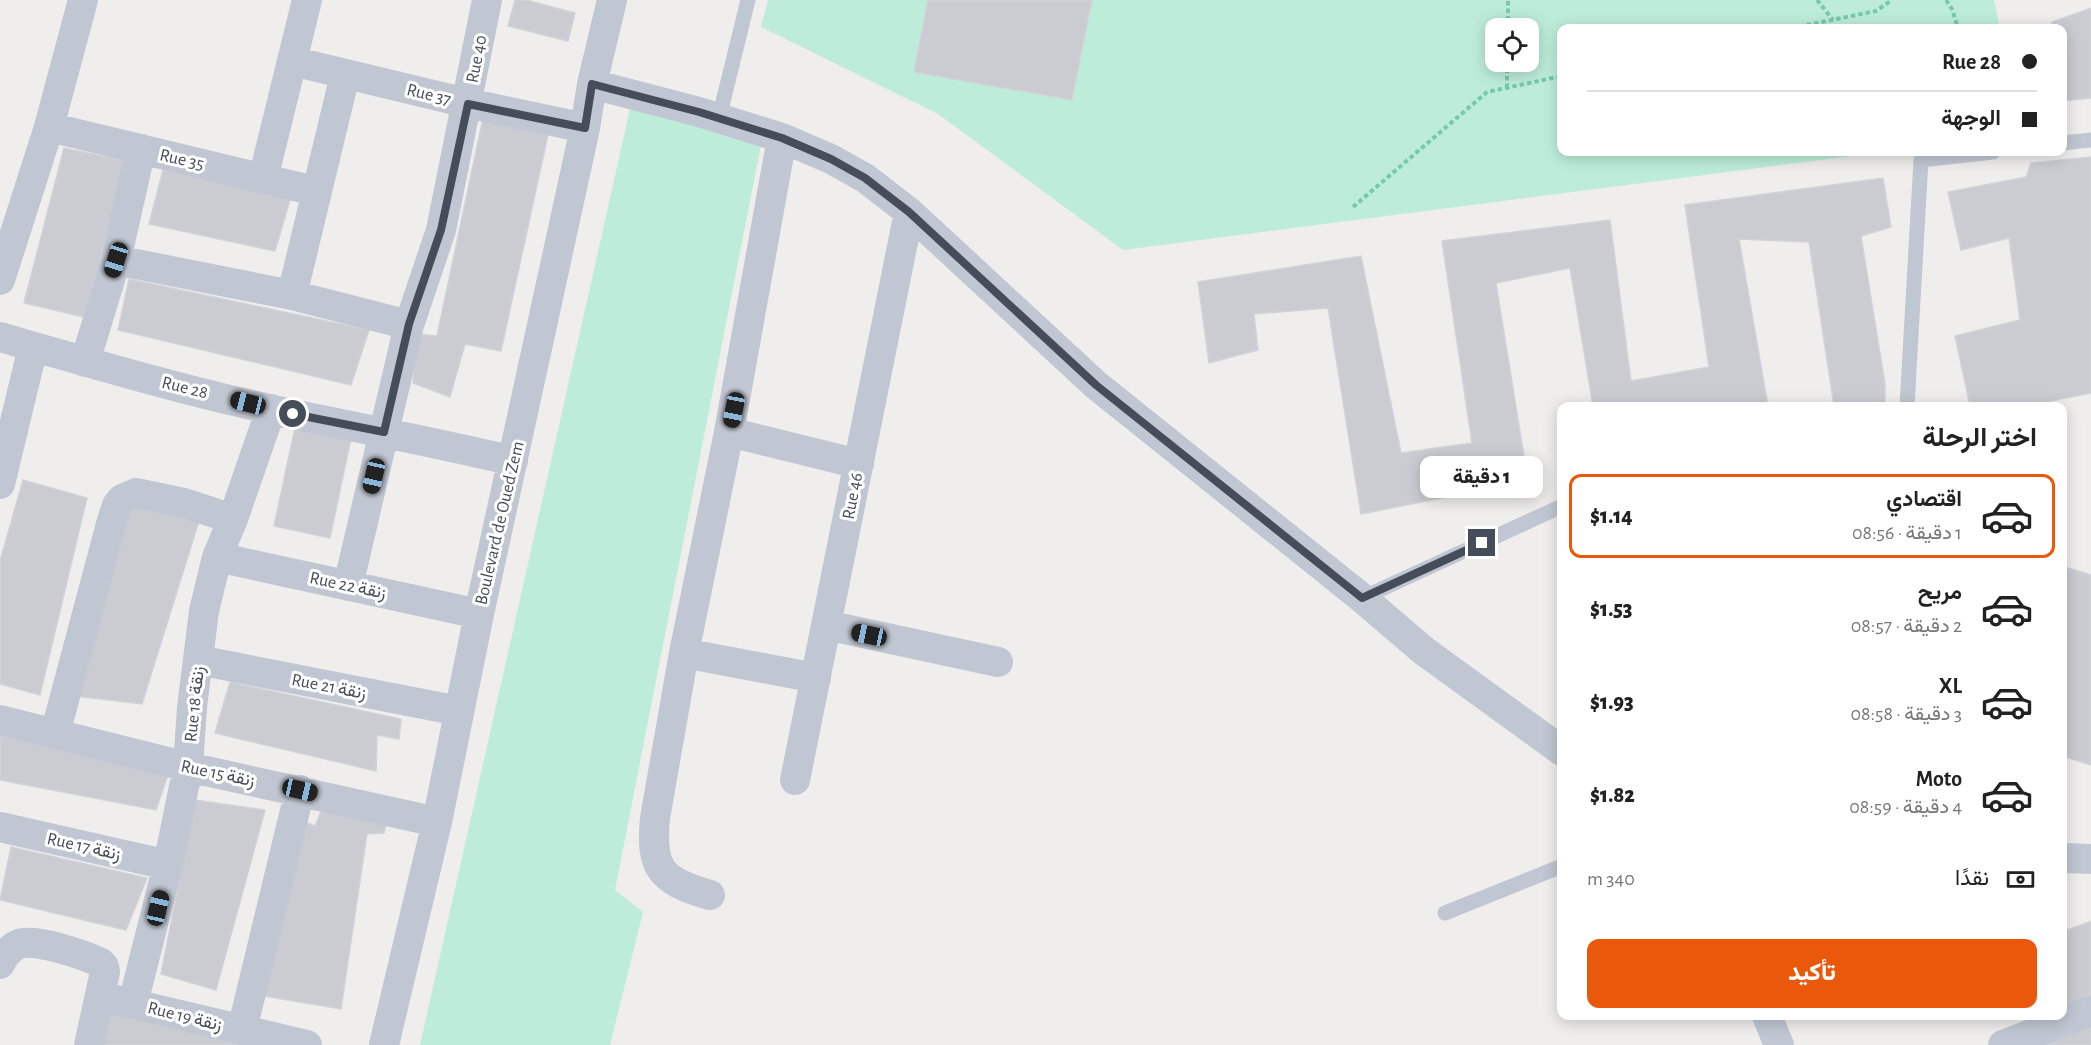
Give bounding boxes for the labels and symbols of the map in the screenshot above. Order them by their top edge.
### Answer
street label: Rue 40 [464,34,490,85]
street label: Rue 37 [405,81,453,109]
street label: Rue 35 [158,146,206,174]
car [102,240,130,280]
street label: Rue 28 [160,374,210,402]
car [228,390,268,416]
car [722,391,746,429]
route start [279,400,306,427]
street label: Boulevard de Oued Zem [472,440,528,607]
car [361,456,387,496]
callout: 1 دقيقة [1420,456,1544,498]
street label: Rue 46 [840,471,866,521]
route end [1468,529,1495,556]
street label: Rue 22 زنقة [308,569,388,604]
car [850,622,888,648]
street label: Rue 18 زنقة [182,665,209,743]
street label: Rue 21 زنقة [290,671,368,704]
street label: Rue 15 زنقة [179,757,256,792]
car [280,777,320,803]
street label: Rue 17 زنقة [45,830,122,865]
car [145,888,171,928]
street label: Rue 19 زنقة [145,999,224,1036]

